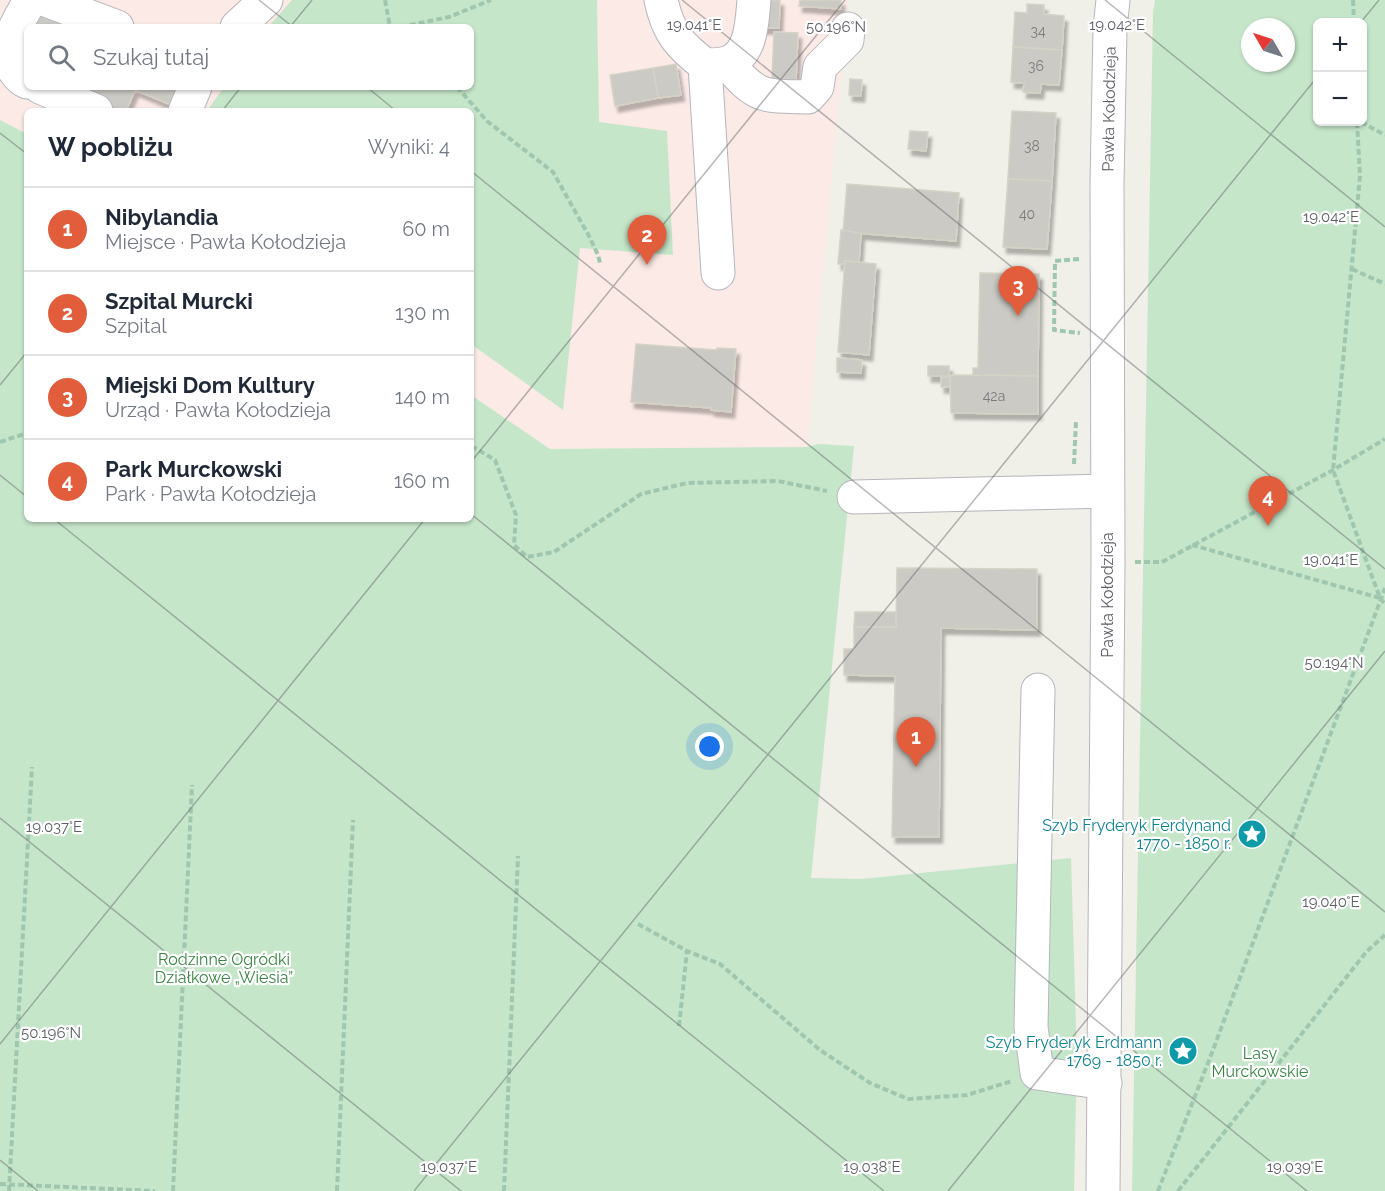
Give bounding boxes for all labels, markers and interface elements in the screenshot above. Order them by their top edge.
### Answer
text: 19.041°E [667,16,721,34]
text: 19.042°E [1089,16,1145,34]
text: 50.196°N [806,18,866,36]
north arrow [1241,18,1295,72]
map controls [1313,18,1367,126]
button: + [1313,18,1367,72]
house number: 34 [1030,23,1046,39]
search box [24,24,474,90]
icon: search [45,41,78,74]
text: Szukaj tutaj [93,44,209,70]
street label: Pawła Kołodzieja [1098,46,1120,172]
house number: 36 [1028,58,1044,74]
button: − [1313,72,1367,126]
text: W pobliżu [48,132,173,162]
text: Wyniki: 4 [368,135,450,159]
house number: 38 [1024,138,1040,154]
text: Nibylandia [105,204,218,230]
house number: 40 [1019,206,1035,222]
text: 19.042°E [1303,208,1359,226]
pin: 2 [628,216,666,265]
text: 1 [63,217,72,241]
text: 60 m [402,217,450,241]
text: Miejsce · Pawła Kołodzieja [105,230,346,254]
pin: 3 [998,266,1038,316]
text: Szpital Murcki [105,288,253,314]
text: 2 [62,301,73,325]
text: 130 m [395,301,450,325]
text: Szpital [105,314,167,338]
text: Miejski Dom Kultury [105,372,315,398]
text: 3 [62,385,73,409]
text: 140 m [395,385,450,409]
house number: 42a [983,388,1005,404]
text: Urząd · Pawła Kołodzieja [105,398,331,422]
text: Park Murckowski [105,456,282,482]
text: 4 [62,469,73,493]
text: 160 m [394,469,450,493]
pin: 4 [1248,476,1288,526]
text: Park · Pawła Kołodzieja [105,482,317,506]
street label: Pawła Kołodzieja [1098,532,1117,658]
text: 19.041°E [1304,551,1358,569]
text: 50.194°N [1305,654,1363,672]
pin: 1 [896,718,936,767]
your location [695,732,724,761]
place label: Szyb Fryderyk Ferdynand 1770 - 1850 r. [1042,816,1231,853]
text: 19.037°E [26,818,82,836]
place icon: Szyb Fryderyk Ferdynand 1770 - 1850 r. [1236,818,1268,850]
text: 19.040°E [1302,893,1360,911]
park label: Rodzinne Ogródki Działkowe „Wiesia” [155,950,293,987]
text: 50.196°N [21,1024,81,1042]
place label: Szyb Fryderyk Erdmann 1769 - 1850 r. [986,1033,1162,1070]
place icon: Szyb Fryderyk Erdmann 1769 - 1850 r. [1167,1035,1199,1067]
park label: Lasy Murckowskie [1212,1044,1308,1081]
text: 19.037°E [421,1158,477,1176]
text: 19.038°E [843,1158,901,1176]
text: 19.039°E [1267,1158,1323,1176]

